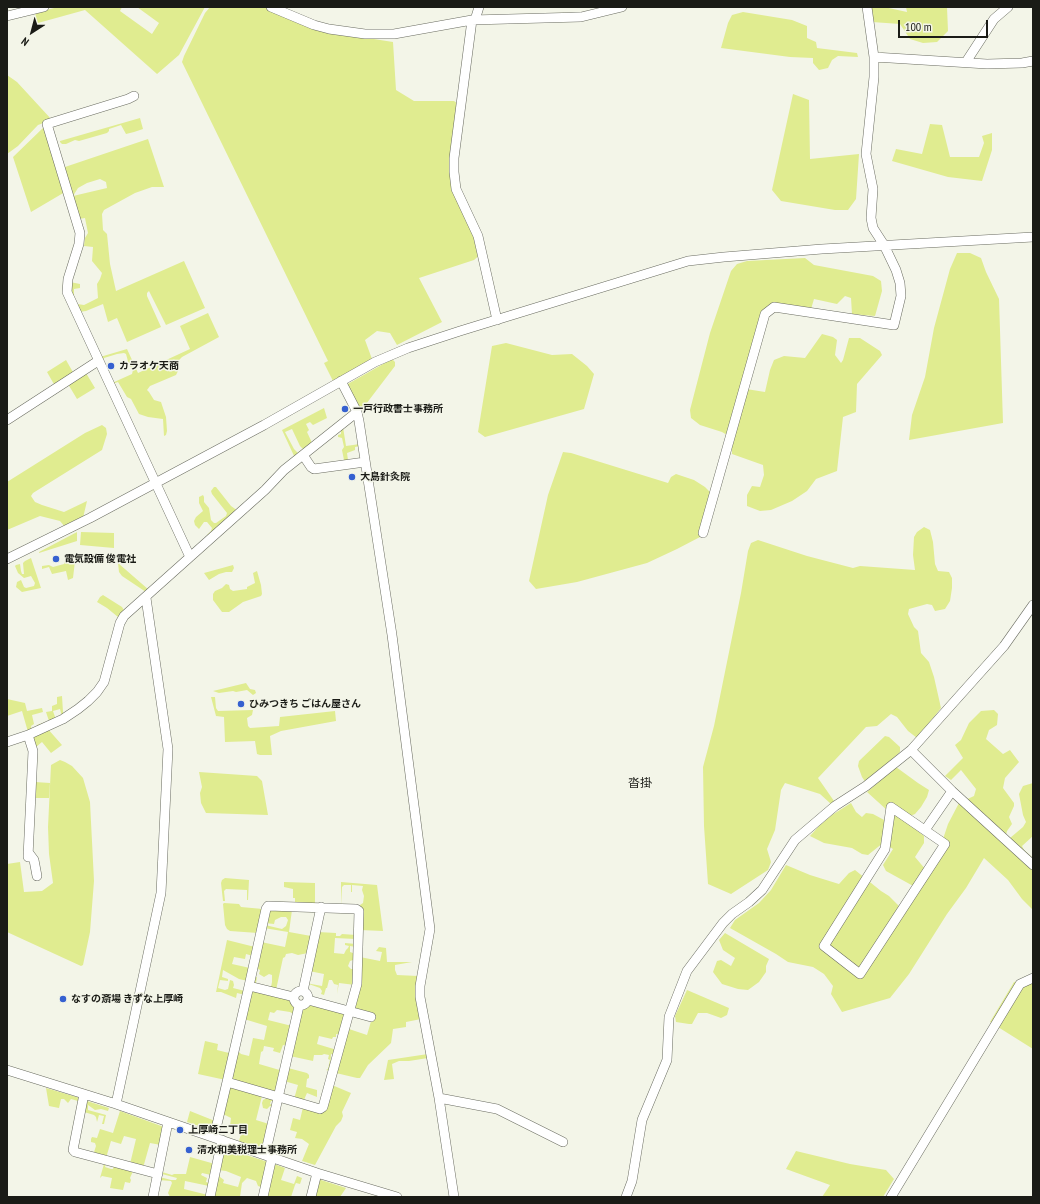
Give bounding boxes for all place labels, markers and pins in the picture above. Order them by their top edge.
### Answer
place label: カラオケ天商 [119,360,179,372]
marker: カラオケ天商 [106,361,116,371]
place label: 一戸行政書士事務所 [353,403,443,415]
marker: 一戸行政書士事務所 [340,404,350,414]
place label: 大島針灸院 [360,471,410,483]
marker: 大島針灸院 [347,472,357,482]
place label: 電気設備 俊電社 [64,553,136,565]
marker: 電気設備 俊電社 [51,554,61,564]
place label: ひみつきち ごはん屋さん [249,698,361,710]
marker: ひみつきち ごはん屋さん [236,699,246,709]
place label: なすの斎場 きずな上厚崎 [71,993,183,1005]
marker: なすの斎場 きずな上厚崎 [58,994,68,1004]
place label: 上厚崎二丁目 [188,1124,248,1136]
marker: 上厚崎二丁目 [175,1125,185,1135]
place label: 清水和美税理士事務所 [197,1144,297,1156]
marker: 清水和美税理士事務所 [184,1145,194,1155]

